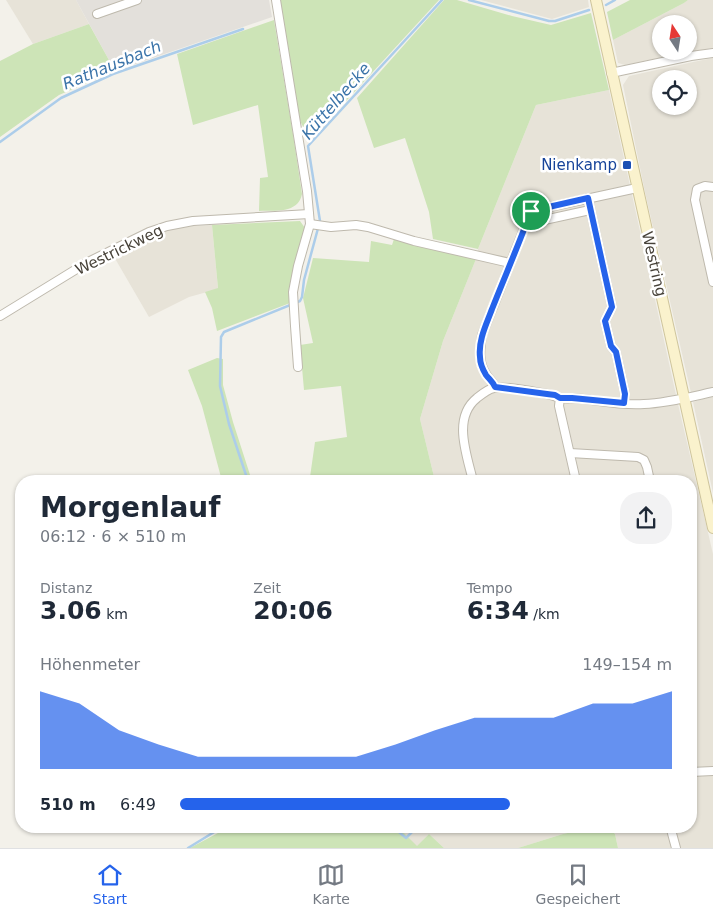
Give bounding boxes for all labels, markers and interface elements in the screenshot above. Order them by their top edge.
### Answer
north arrow [652,15,698,60]
map controls [652,15,697,115]
water label: Rathausbach [60,37,164,93]
water label: Küttelbecke [298,59,374,143]
button: locate [652,70,697,115]
place label: Nienkamp [541,156,617,174]
marker: Nienkamp [621,159,633,171]
pin [510,190,552,232]
icon: arrive [517,197,545,225]
street label: Westrickweg [72,221,166,279]
street label: Westring [638,230,670,298]
text: Morgenlauf [40,491,220,524]
button: share [620,492,672,544]
text: 06:12 · 6 × 510 m [40,527,186,546]
text: Distanz [40,580,92,596]
text: Zeit [253,580,281,596]
text: Tempo [467,580,513,596]
text: 3.06 [40,596,102,625]
text: 20:06 [253,596,333,625]
text: 6:34 [467,596,529,625]
text: km [102,606,128,622]
text: /km [529,606,560,622]
text: Höhenmeter [40,655,140,674]
text: 149–154 m [582,655,672,674]
text: 510 m [40,795,96,814]
text: 6:49 [120,795,156,814]
tab: Start [93,861,127,907]
tab: Karte [313,861,350,907]
tab: Gespeichert [536,861,620,907]

